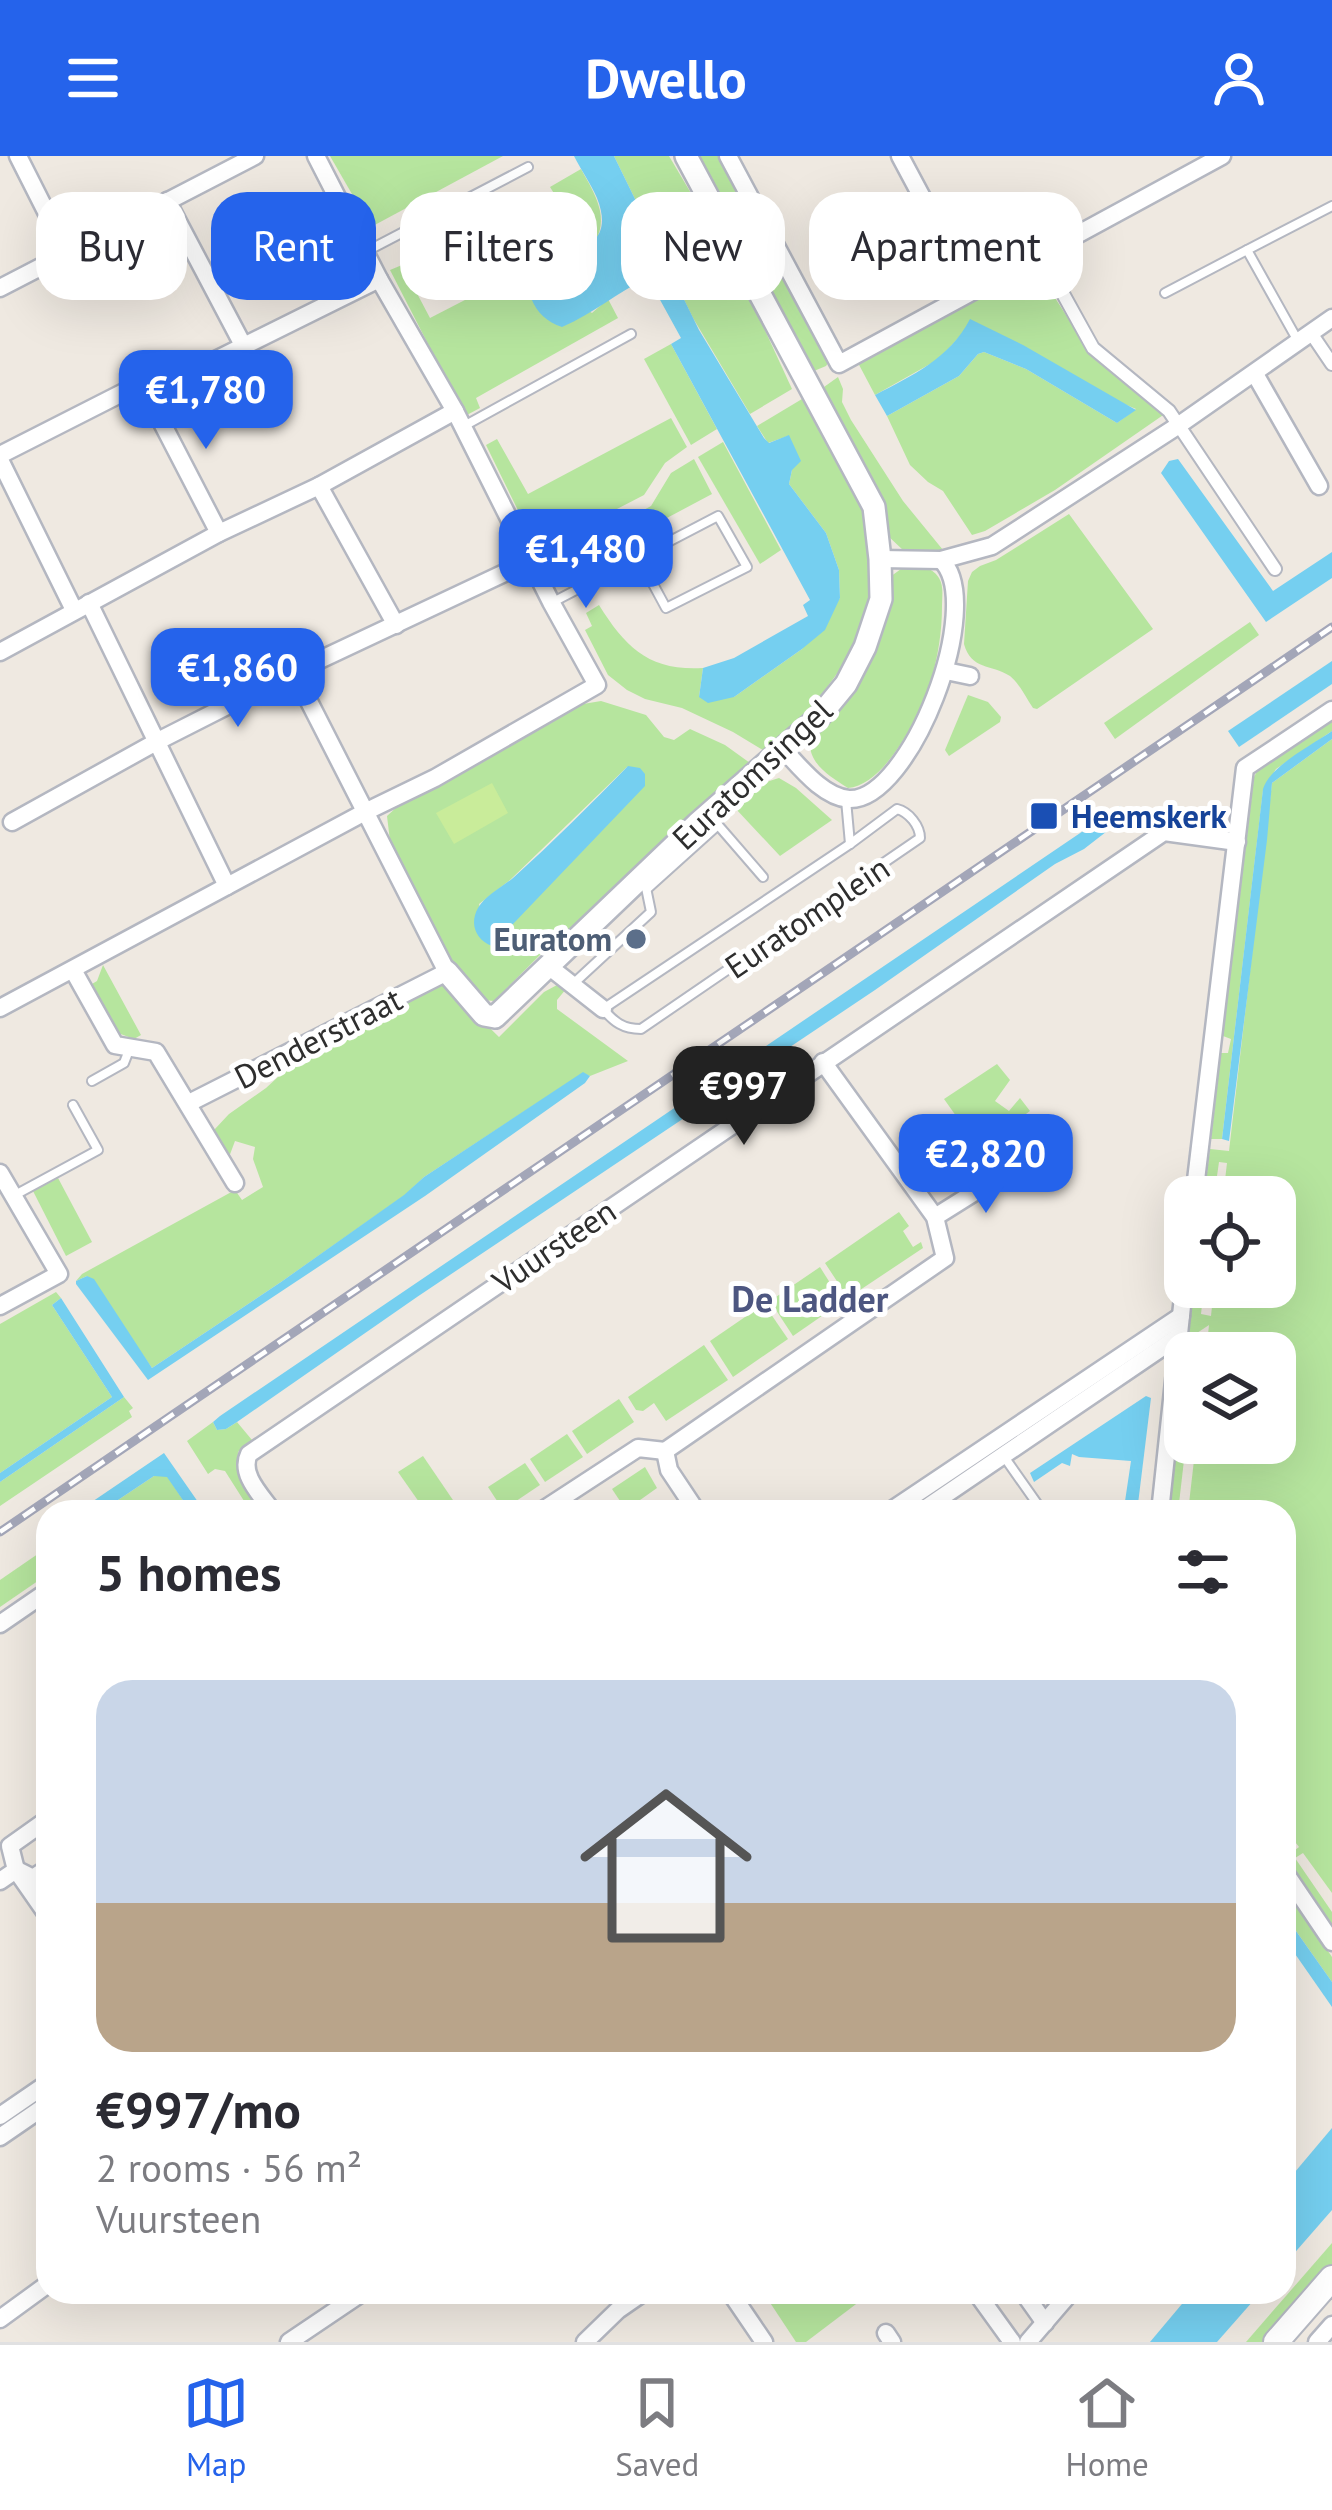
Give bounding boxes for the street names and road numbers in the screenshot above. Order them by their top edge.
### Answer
street label: Euratomsingel [663,688,841,859]
street label: Euratomplein [716,846,897,987]
street label: Denderstraat [227,977,409,1098]
street label: Vuursteen [483,1189,624,1303]

